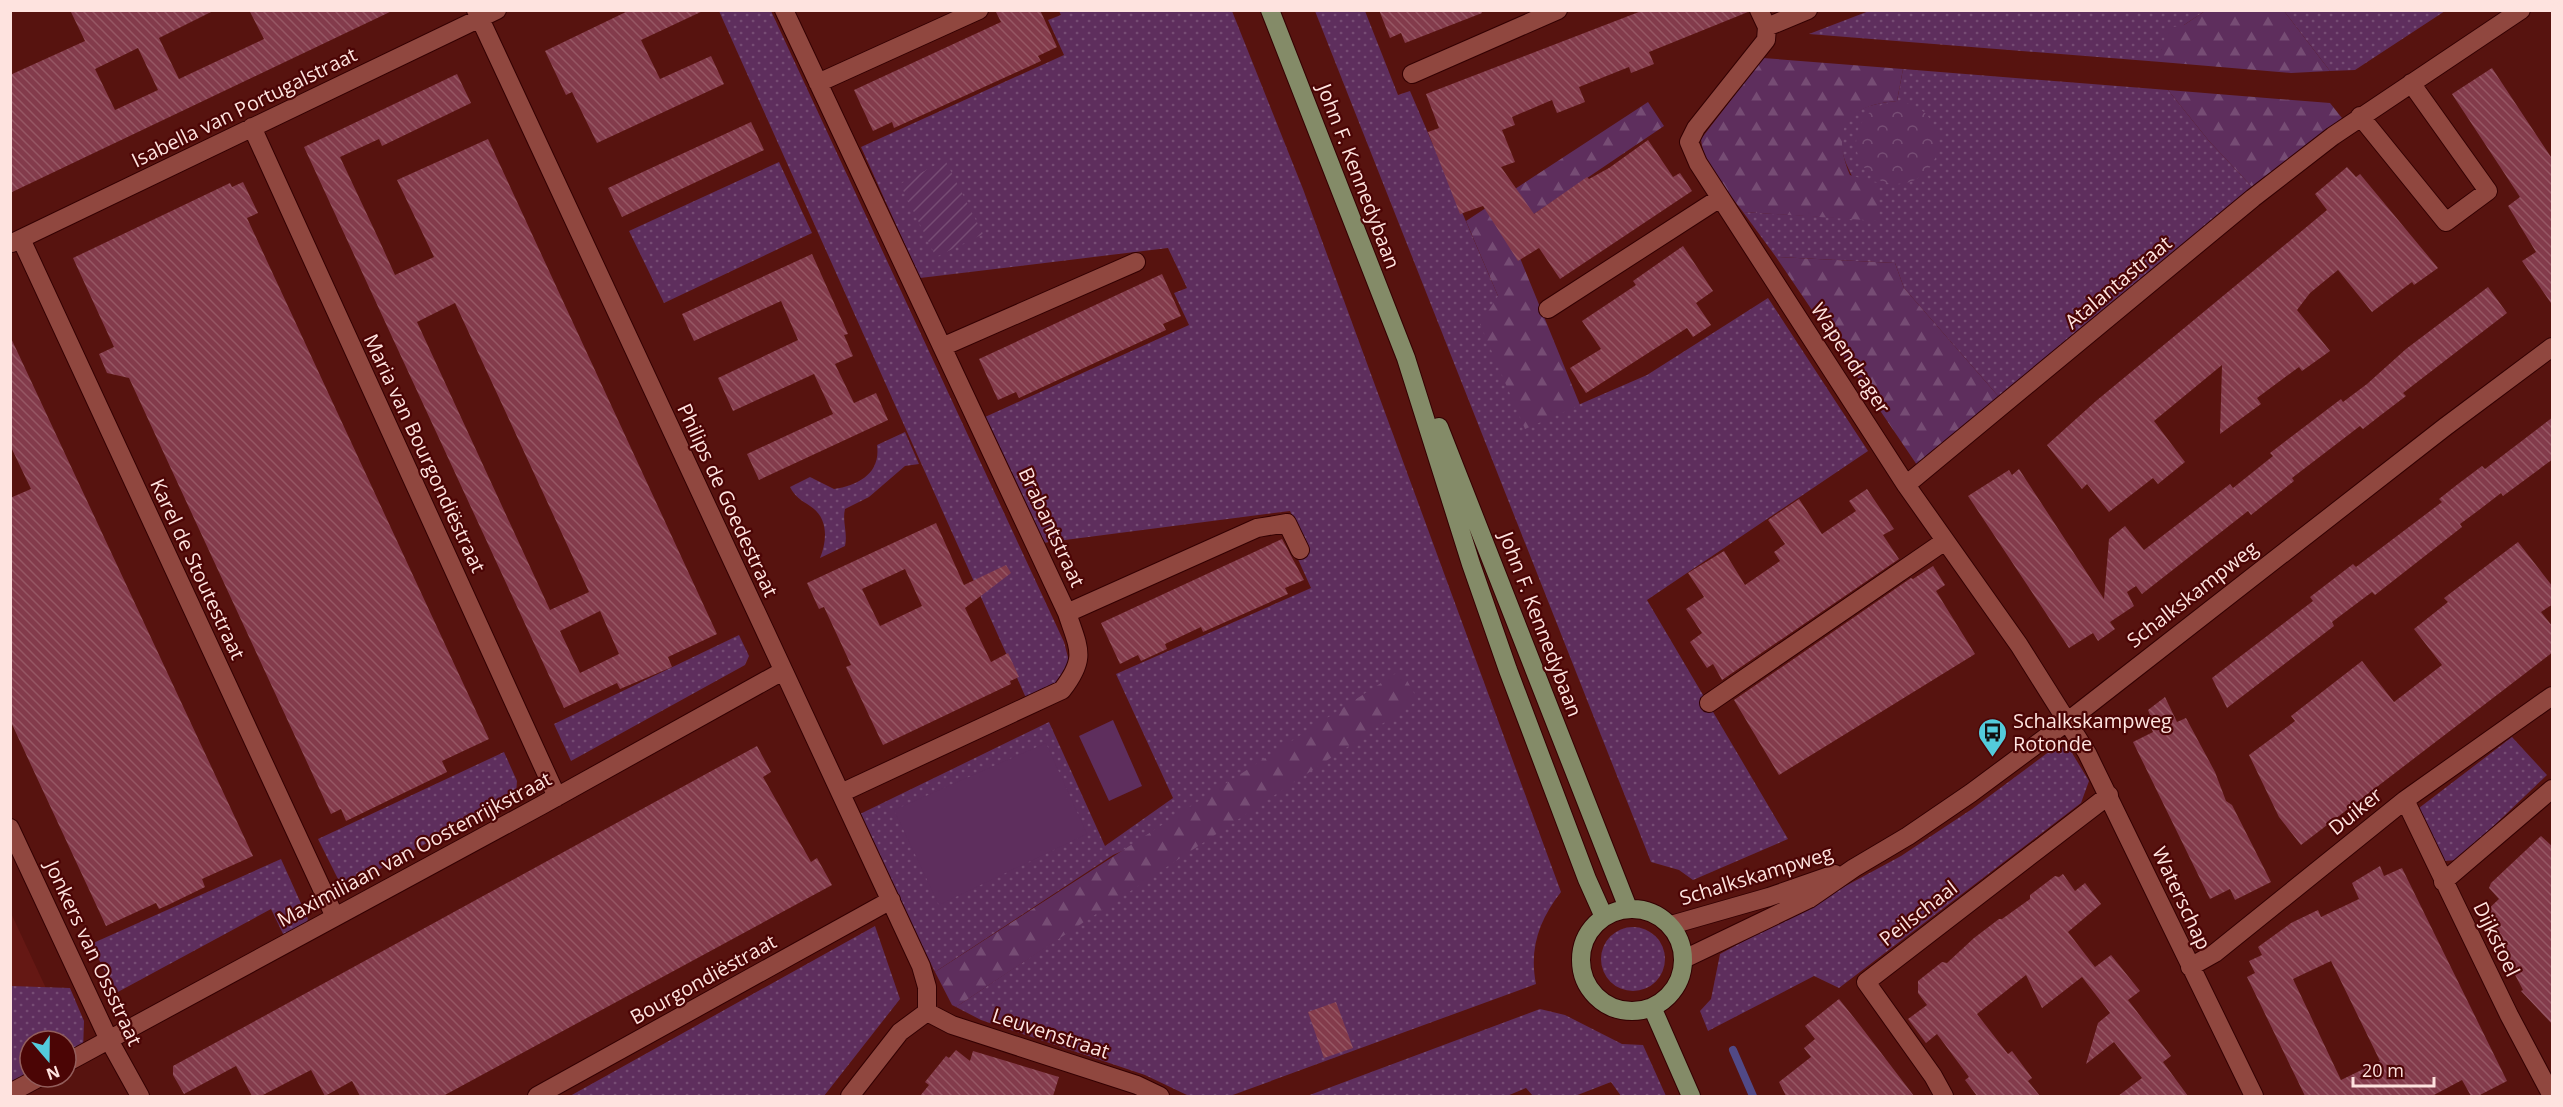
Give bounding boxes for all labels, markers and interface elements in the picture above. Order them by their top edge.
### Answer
street label: Isabella van Portugalstraat [127,41,361,173]
street label: John F. Kennedybaan [1311,78,1407,272]
street label: Atalantastraat [2059,229,2177,335]
street label: Wapendrager [1805,297,1897,419]
street label: Maria van Bourgondiëstraat [358,329,492,577]
street label: Philips de Goedestraat [671,399,785,601]
street label: Brabantstraat [1012,463,1092,591]
street label: Karel de Stoutestraat [144,474,252,664]
street label: John F. Kennedybaan [1493,526,1589,720]
street label: Schalkskampweg [2121,534,2263,654]
place label: Schalkskampweg Rotonde [2013,707,2172,757]
bus stop icon: Schalkskampweg Rotonde [1976,716,2008,758]
street label: Maximiliaan van Oostenrijkstraat [272,765,556,933]
street label: Duiker [2323,781,2387,841]
street label: Schalkskampweg [1676,839,1836,911]
street label: Waterschap [2146,842,2218,954]
street label: Jonkers van Ossstraat [38,854,149,1050]
street label: Peilschaal [1873,874,1963,952]
street label: Dijkstoel [2467,897,2527,981]
street label: Bourgondiëstraat [625,928,781,1030]
street label: Leuvenstraat [989,1001,1113,1065]
north arrow [18,1029,78,1089]
scale bar [2353,1050,2434,1088]
text: 20 m [2362,1058,2404,1082]
text: N [43,1061,63,1086]

